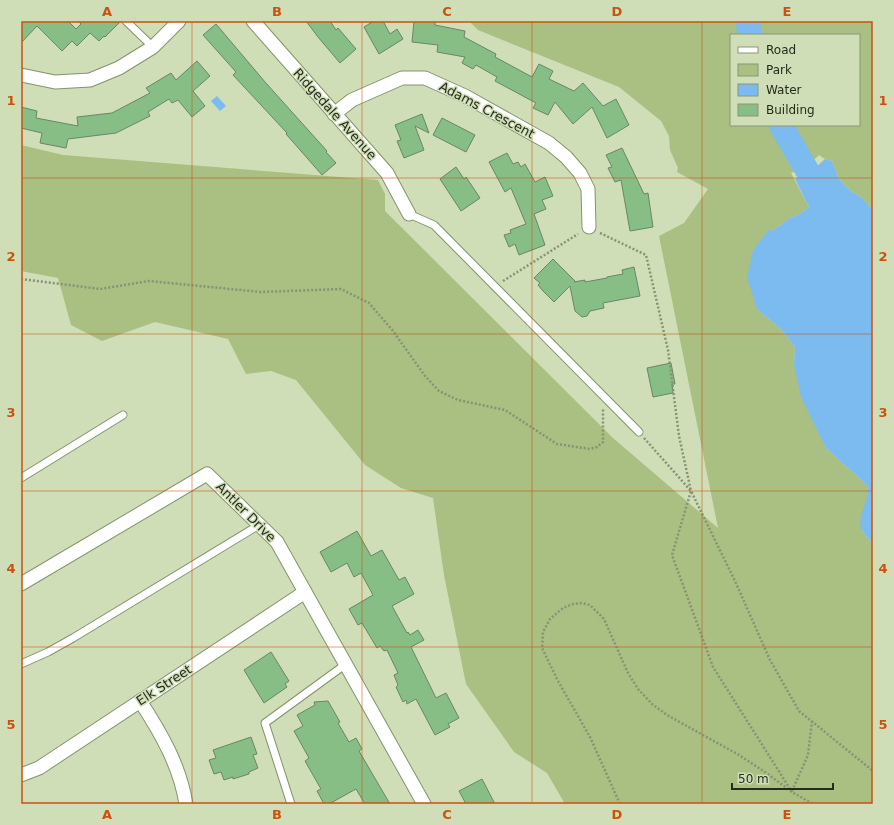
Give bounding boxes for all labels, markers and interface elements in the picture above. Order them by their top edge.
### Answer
text: A [102,4,112,19]
text: B [272,4,282,19]
text: C [442,4,452,19]
text: D [612,4,623,19]
text: E [783,4,791,19]
legend [730,34,860,126]
text: Road [766,43,796,57]
text: Park [766,63,792,77]
street label: Ridgedale Avenue [290,65,380,163]
street label: Adams Crescent [437,79,537,141]
text: Water [766,83,802,97]
text: 1 [6,93,16,108]
text: 1 [878,93,888,108]
text: Building [766,103,815,117]
text: 2 [6,249,16,264]
text: 2 [878,249,888,264]
text: 3 [6,405,16,420]
text: 3 [878,405,888,420]
street label: Antler Drive [213,479,279,545]
text: 4 [6,561,16,576]
text: 4 [878,561,888,576]
street label: Elk Street [133,662,195,708]
text: 5 [6,717,16,732]
text: 5 [878,717,888,732]
scale bar [732,765,833,791]
text: 50 m [738,772,769,786]
text: A [102,807,112,822]
text: B [272,807,282,822]
text: C [442,807,452,822]
text: D [612,807,623,822]
text: E [783,807,791,822]

